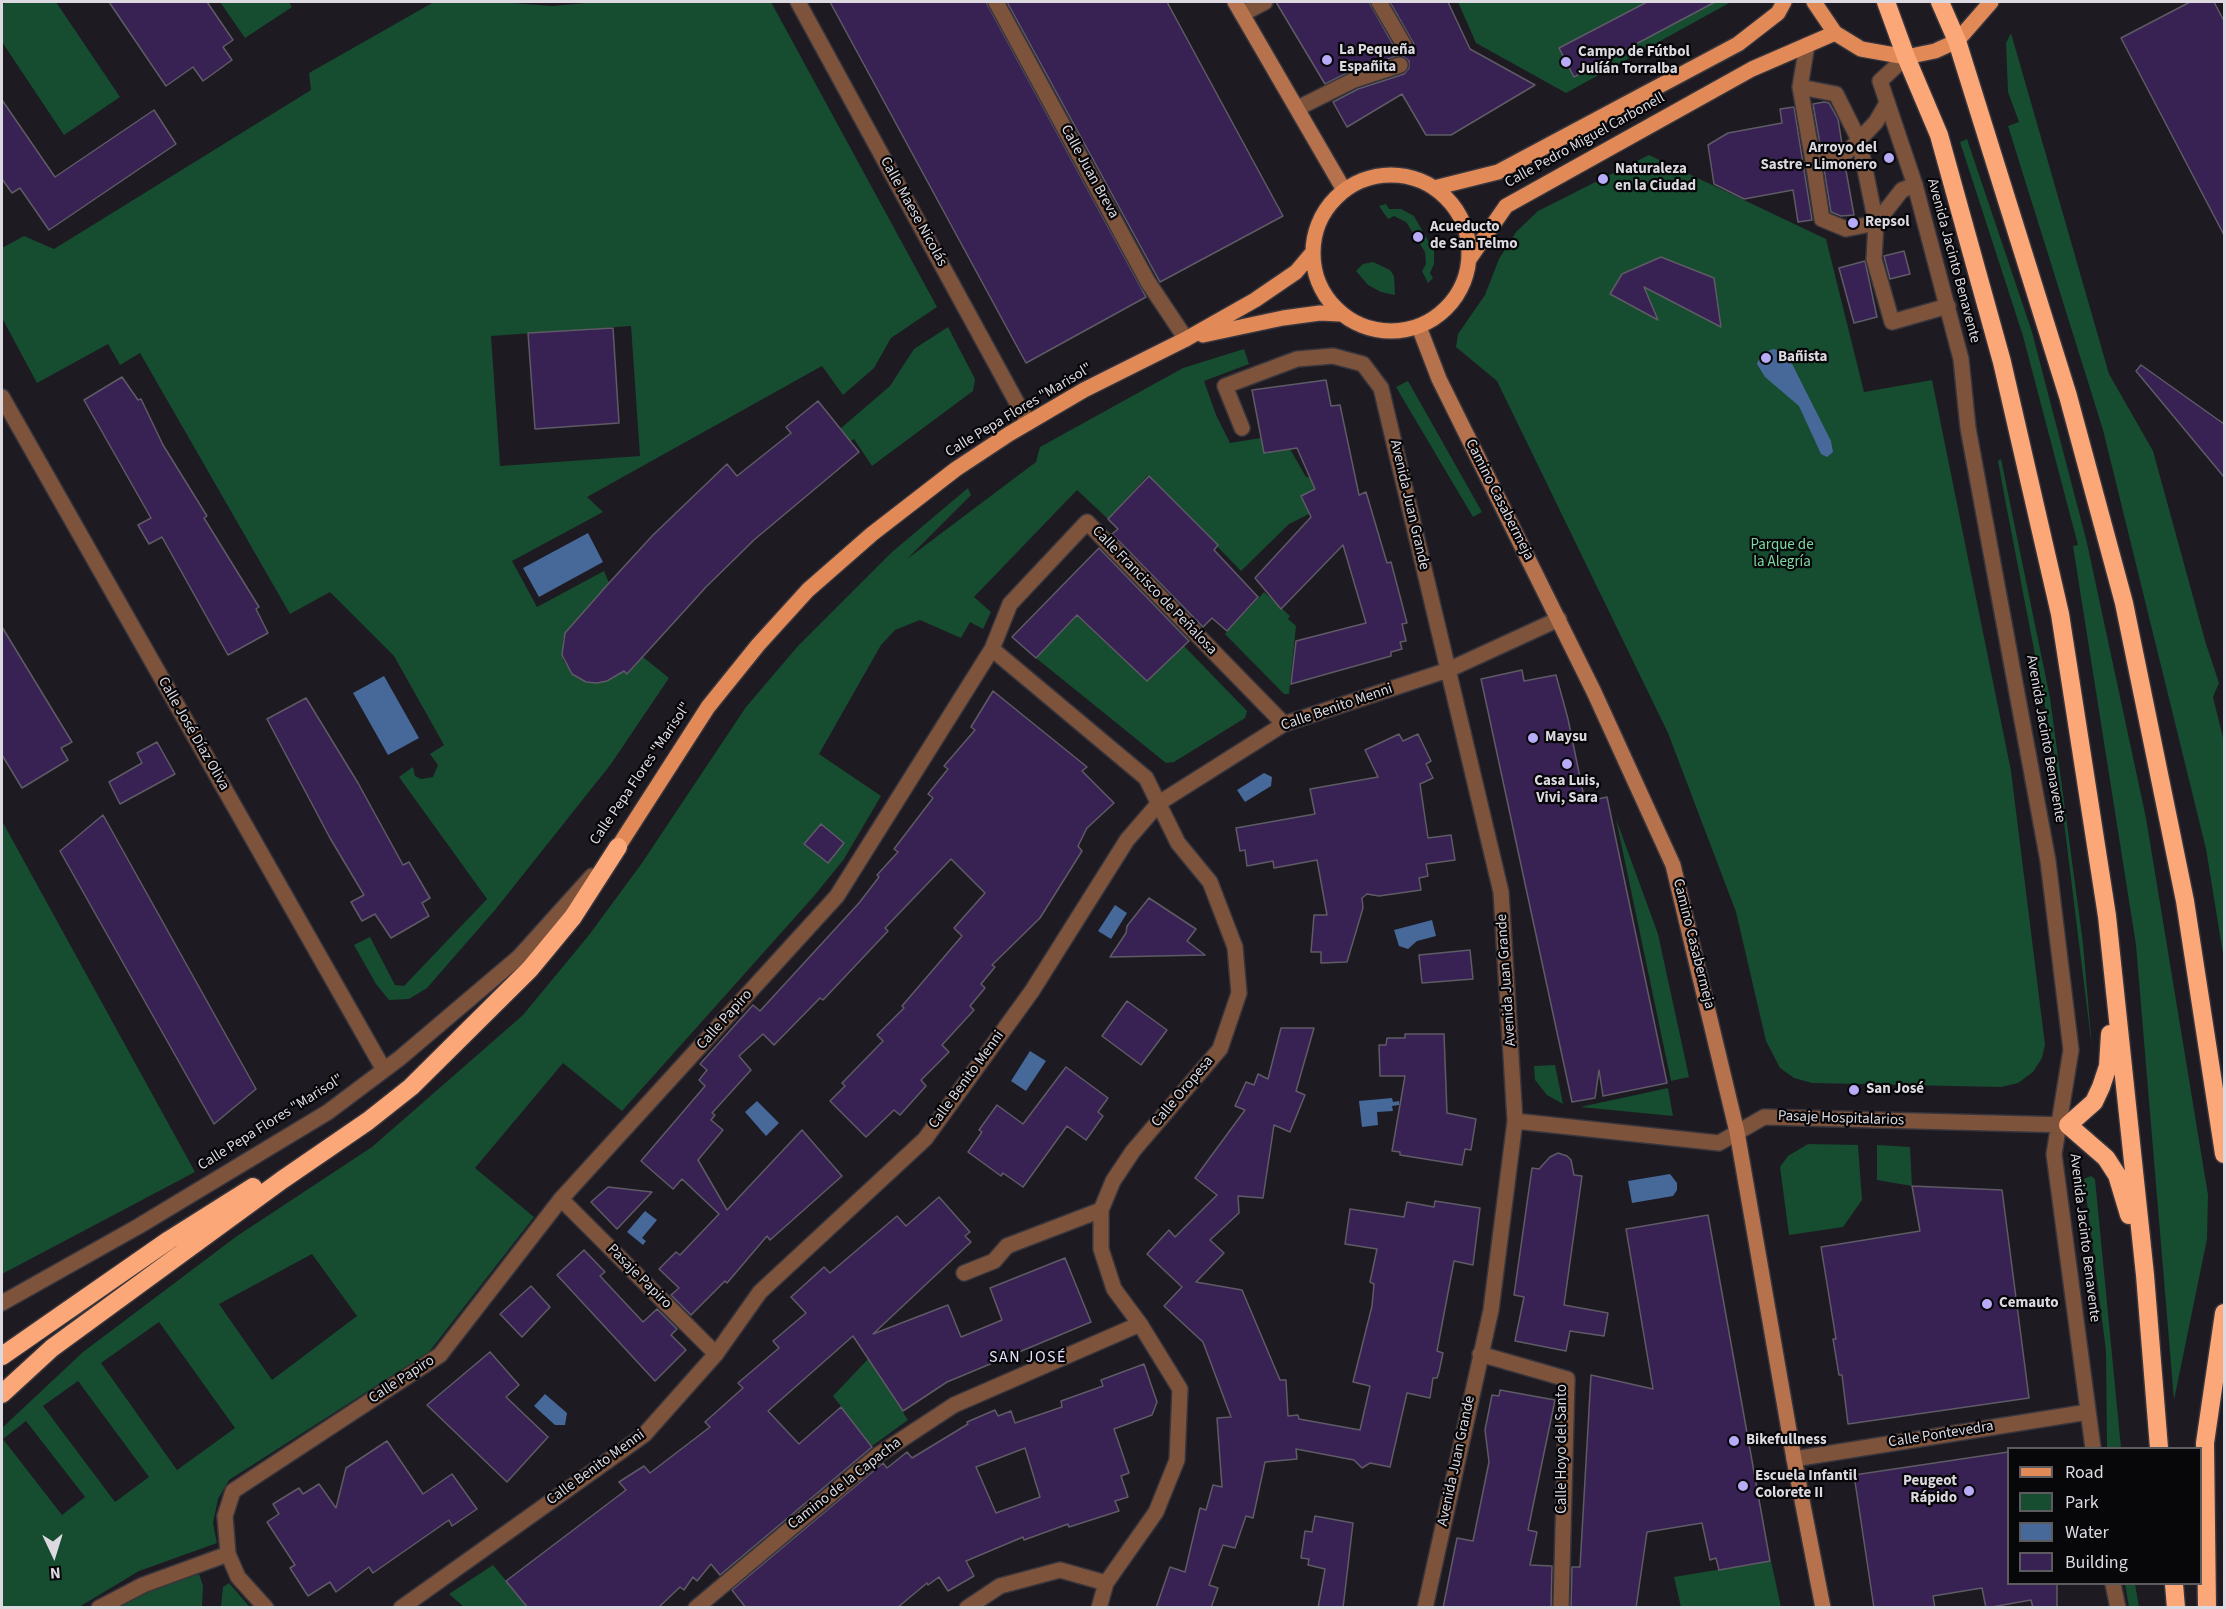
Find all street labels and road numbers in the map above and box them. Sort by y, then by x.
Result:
street label: Calle Pedro Miguel Carbonell [1502,90,1668,192]
street label: Calle Juan Breva [1056,122,1122,222]
street label: Calle Maese Nicolás [875,154,951,270]
street label: Avenida Jacinto Benavente [1922,177,1984,345]
street label: Calle Pepa Flores "Marisol" [942,360,1096,462]
street label: Camino Casabermeja [1461,436,1537,564]
street label: Avenida Juan Grande [1385,438,1433,572]
street label: Calle Francisco de Peñalosa [1088,523,1220,659]
street label: Avenida Jacinto Benavente [2021,654,2069,824]
street label: Calle José Díaz Oliva [153,674,233,794]
street label: Calle Benito Menni [1279,680,1395,736]
street label: Calle Pepa Flores "Marisol" [587,699,695,849]
street label: Camino Casabermeja [1668,877,1718,1011]
street label: Avenida Juan Grande [1493,913,1521,1047]
street label: Calle Papiro [693,986,757,1054]
street label: Calle Benito Menni [925,1027,1009,1133]
street label: Calle Oropesa [1148,1053,1218,1131]
street label: Calle Pepa Flores "Marisol" [195,1071,347,1175]
street label: Pasaje Hospitalarios [1777,1108,1905,1130]
street label: Avenida Jacinto Benavente [2065,1153,2103,1323]
street label: Pasaje Papiro [603,1241,675,1313]
street label: Calle Papiro [366,1352,438,1408]
street label: Calle Hoyo del Santo [1554,1384,1572,1514]
street label: Avenida Juan Grande [1434,1394,1480,1528]
street label: Calle Pontevedra [1887,1418,1995,1452]
street label: Calle Benito Menni [543,1426,649,1510]
street label: Camino de la Capacha [785,1434,905,1534]

